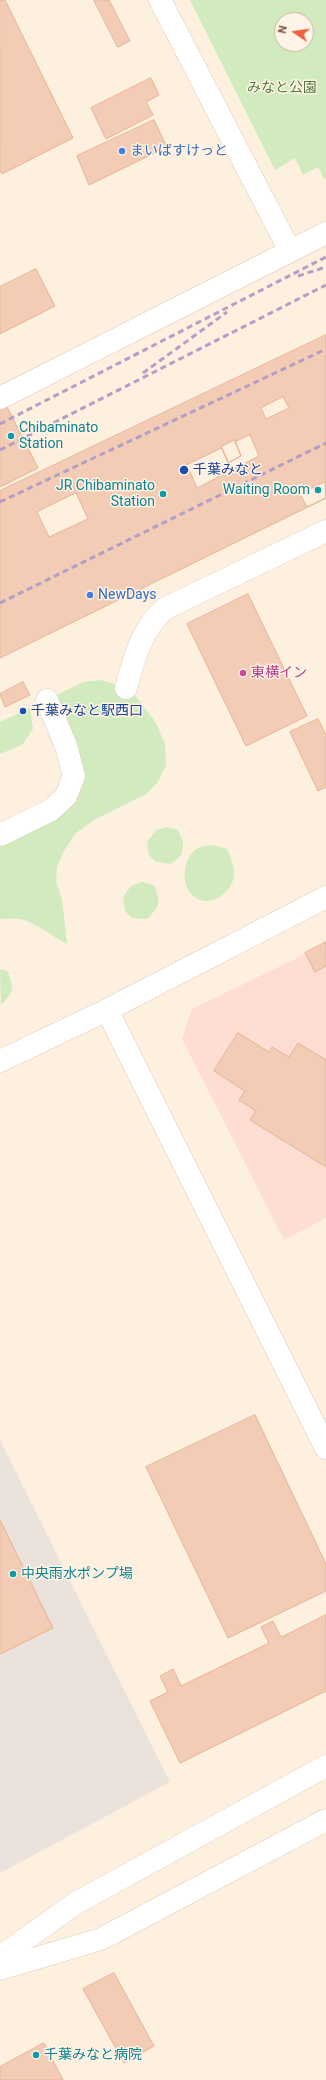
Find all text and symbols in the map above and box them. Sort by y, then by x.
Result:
north arrow [274,12,314,52]
text: N [276,24,290,35]
park label: みなと公園 [247,80,317,96]
place label: まいばすけっと [130,143,228,159]
marker: まいばすけっと [117,146,127,156]
place label: Chibaminato Station [19,420,98,452]
marker: Chibaminato Station [6,431,16,441]
place label: 千葉みなと [193,462,263,478]
marker: 千葉みなと [178,464,190,476]
place label: JR Chibaminato Station [56,478,155,510]
place label: Waiting Room [223,482,310,498]
marker: Waiting Room [313,485,323,495]
marker: JR Chibaminato Station [158,489,168,499]
place label: NewDays [98,587,156,603]
marker: NewDays [85,590,95,600]
place label: 東横イン [251,665,307,681]
marker: 東横イン [238,668,248,678]
place label: 千葉みなと駅西口 [31,703,143,719]
marker: 千葉みなと駅西口 [18,706,28,716]
place label: 中央雨水ポンプ場 [21,1566,133,1582]
marker: 中央雨水ポンプ場 [8,1569,18,1579]
place label: 千葉みなと病院 [44,2047,142,2063]
marker: 千葉みなと病院 [31,2050,41,2060]

